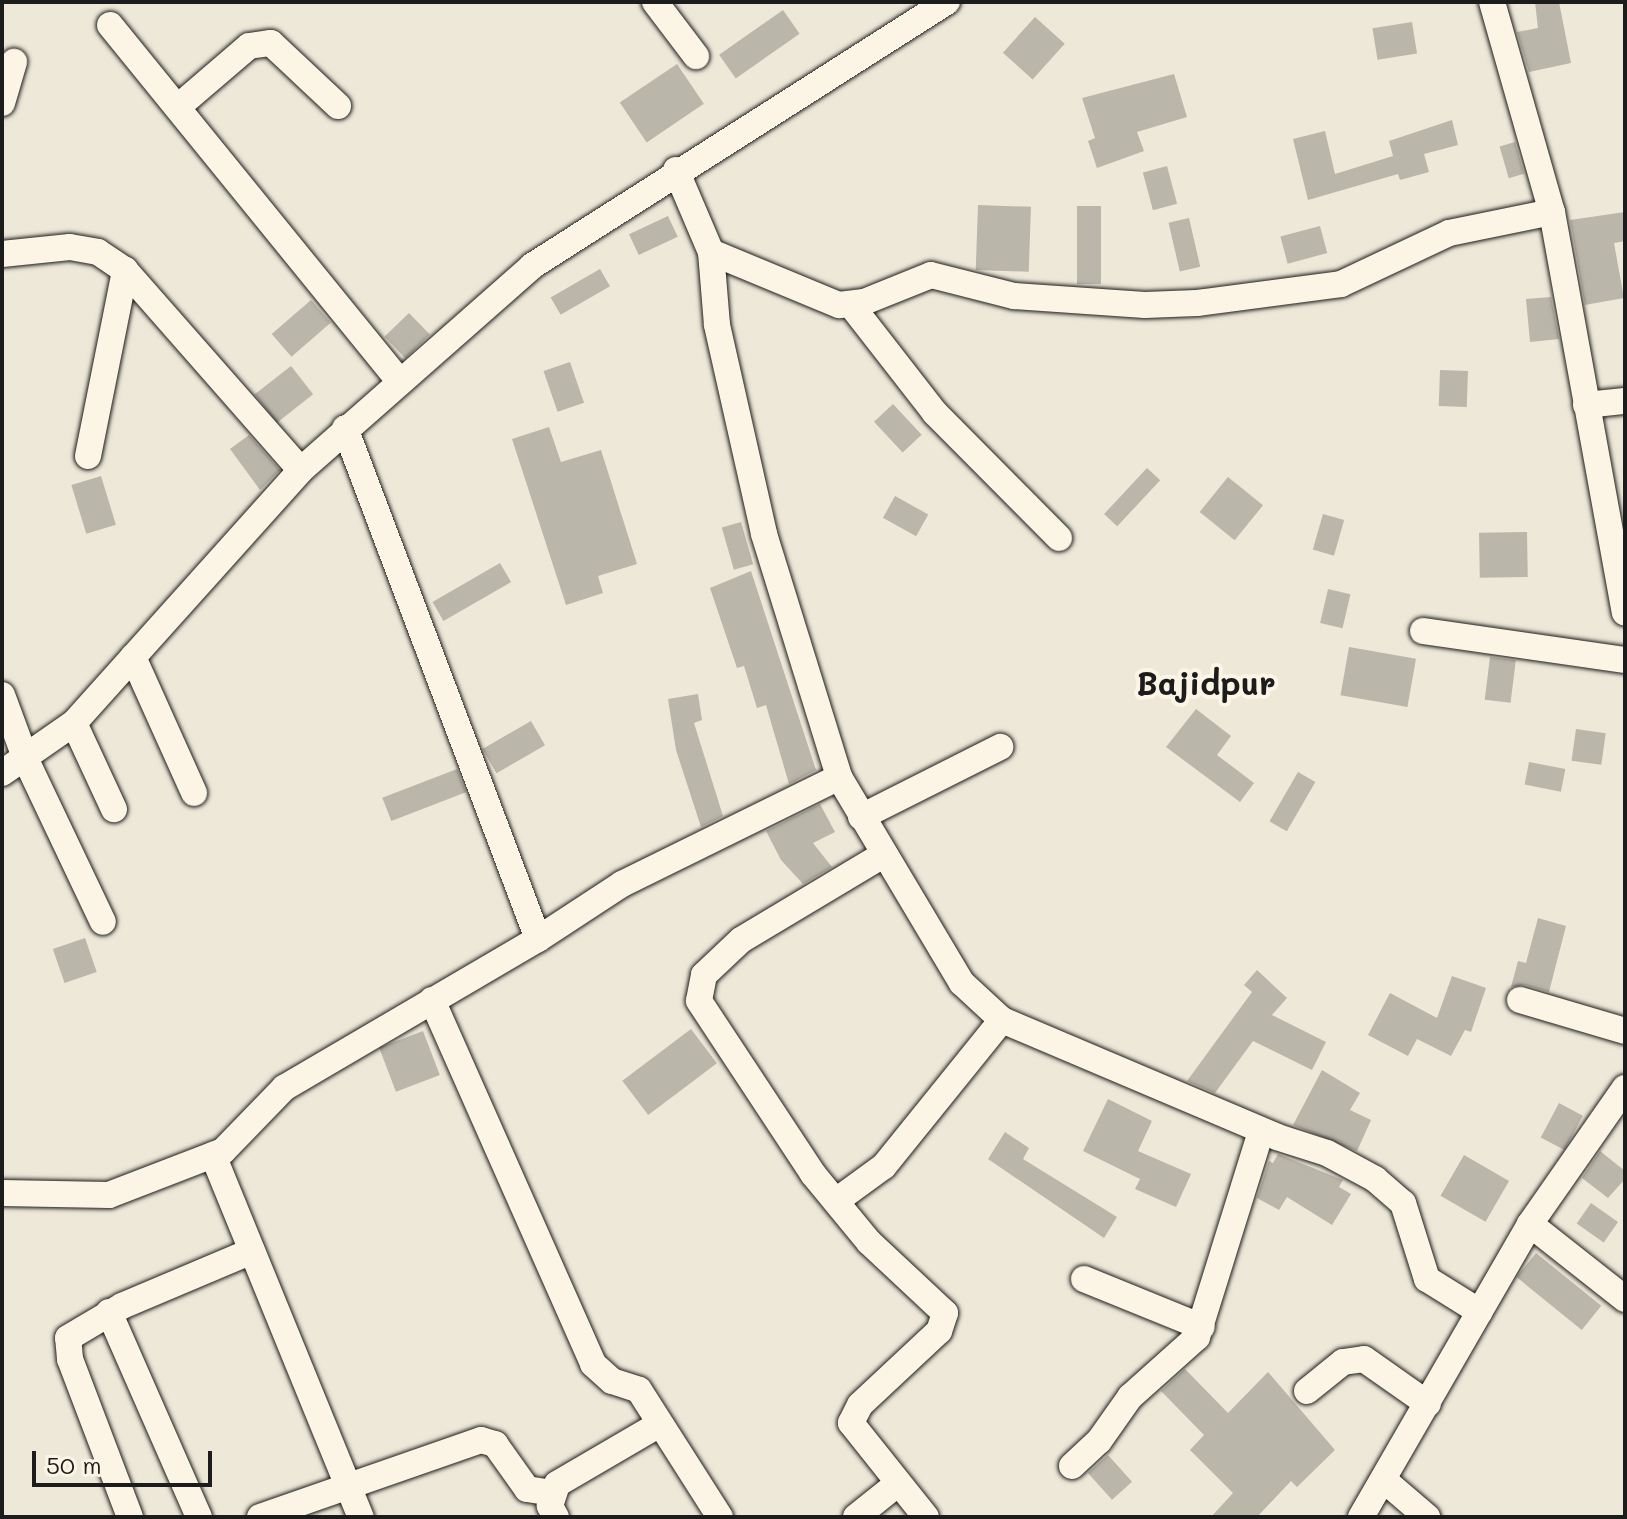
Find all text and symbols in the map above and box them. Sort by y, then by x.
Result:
district label: Bajidpur [1136,663,1276,701]
scale bar [36,1435,216,1485]
text: 50 m [46,1449,102,1480]

